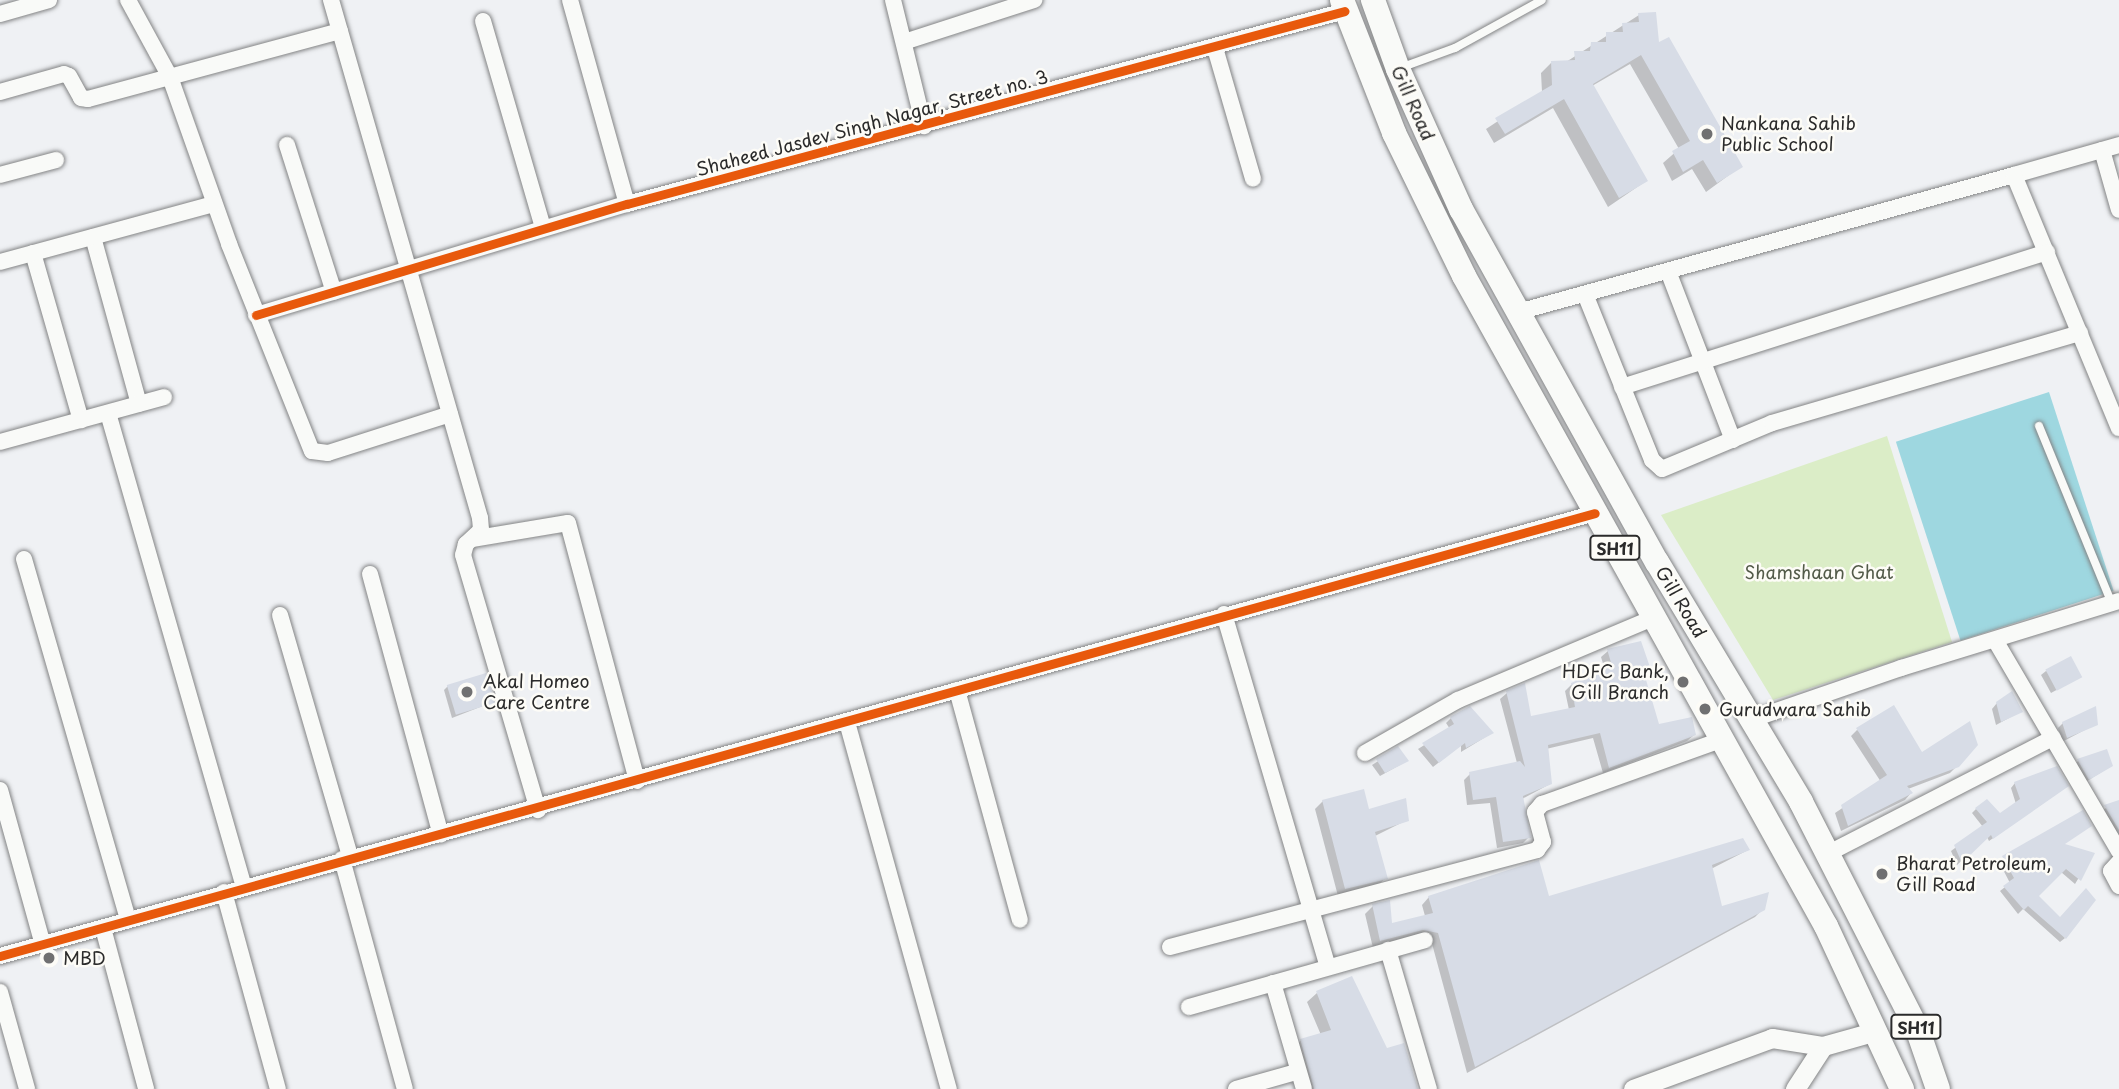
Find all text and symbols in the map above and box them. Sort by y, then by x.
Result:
street label: Gill Road [1387,62,1439,144]
street label: Shaheed Jasdev Singh Nagar, Street no. 3 [692,65,1052,181]
place label: Nankana Sahib Public School [1721,113,1856,156]
marker: Nankana Sahib Public School [1699,126,1715,142]
road number: SH11 [1589,536,1641,561]
park label: Shamshaan Ghat [1745,561,1893,583]
street label: Gill Road [1651,562,1711,642]
place label: HDFC Bank, Gill Branch [1561,661,1669,704]
place label: Akal Homeo Care Centre [483,671,590,714]
marker: HDFC Bank, Gill Branch [1675,674,1691,690]
marker: Akal Homeo Care Centre [457,682,477,702]
place label: Gurudwara Sahib [1719,698,1871,720]
marker: Gurudwara Sahib [1697,701,1713,717]
place label: Bharat Petroleum, Gill Road [1896,853,2052,896]
marker: Bharat Petroleum, Gill Road [1874,866,1890,882]
place label: MBD [63,947,106,969]
marker: MBD [41,950,57,966]
road number: SH11 [1890,1015,1942,1040]

